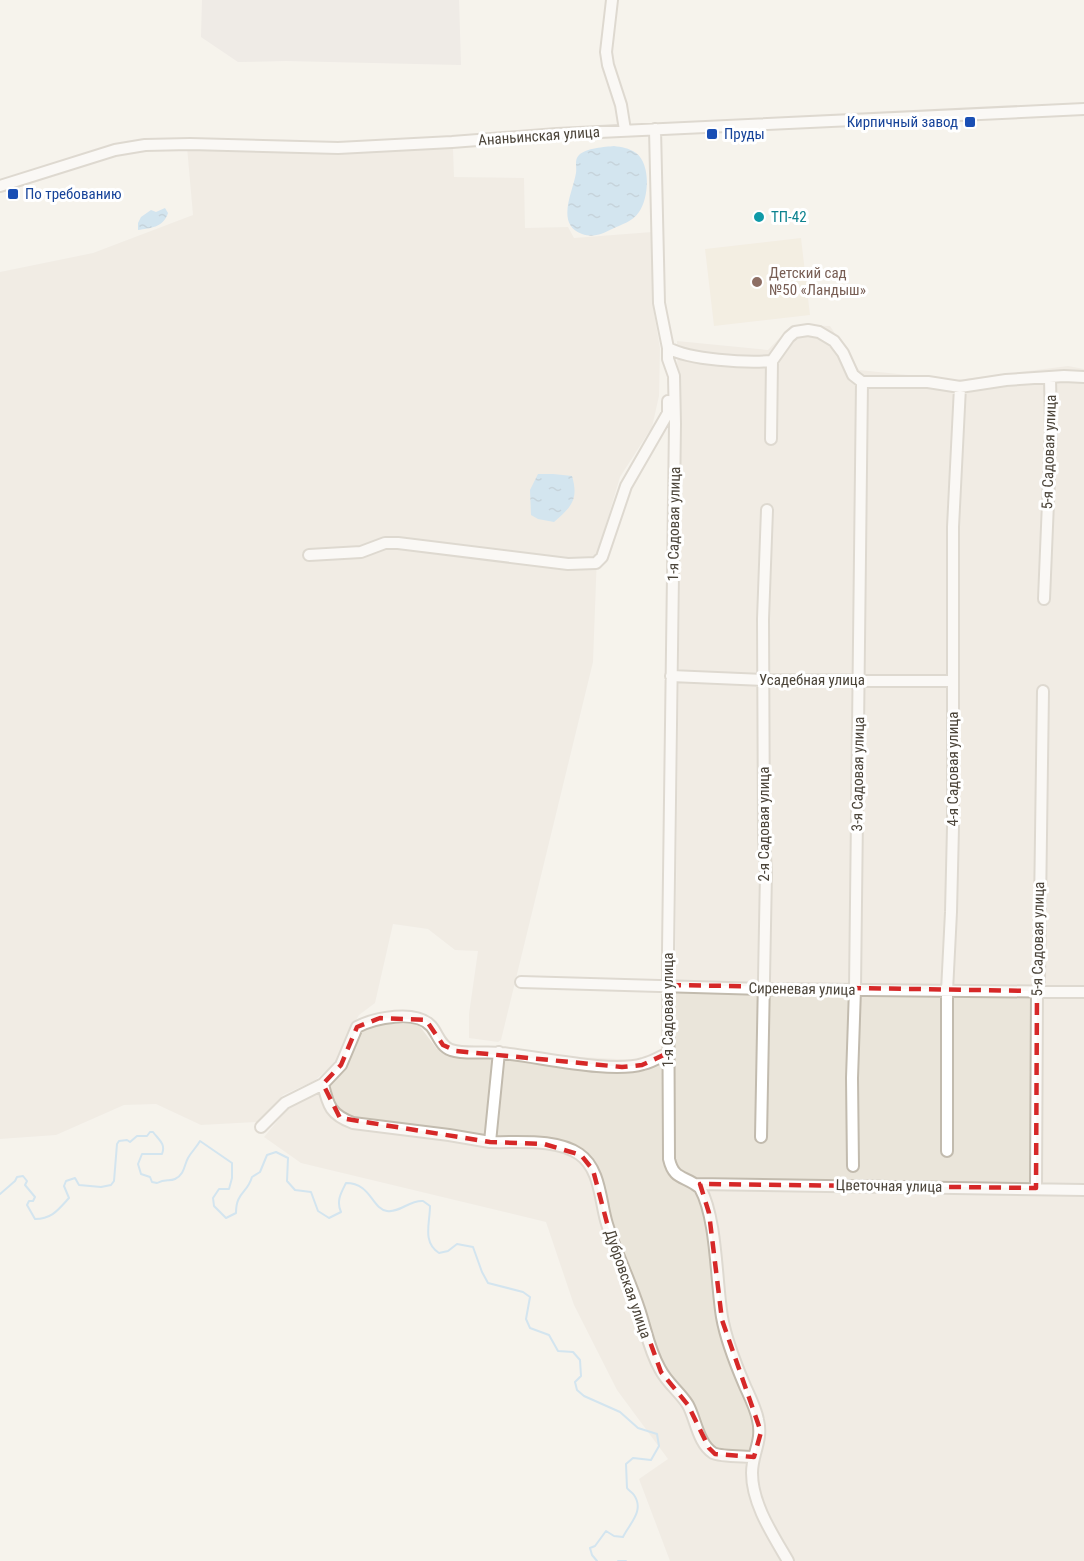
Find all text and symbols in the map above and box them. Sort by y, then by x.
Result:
place label: Кирпичный завод [847,113,958,131]
marker: Кирпичный завод [963,115,977,129]
street label: Ананьинская улица [478,123,600,149]
place label: Пруды [724,125,765,143]
marker: Пруды [705,127,719,141]
place label: По требованию [25,185,122,203]
marker: По требованию [6,187,20,201]
place label: ТП-42 [771,208,807,226]
marker: ТП-42 [752,210,766,224]
place label: Детский сад №50 «Ландыш» [769,264,866,299]
marker: Детский сад №50 «Ландыш» [750,275,764,289]
street label: 5-я Садовая улица [1038,394,1060,510]
street label: 1-я Садовая улица [664,466,684,582]
street label: Усадебная улица [759,671,865,689]
street label: 4-я Садовая улица [944,712,962,826]
street label: 3-я Садовая улица [848,716,868,832]
street label: 2-я Садовая улица [755,767,773,881]
street label: 5-я Садовая улица [1028,881,1048,997]
street label: 1-я Садовая улица [659,953,677,1067]
street label: Сиреневая улица [748,979,856,999]
street label: Цветочная улица [836,1176,942,1196]
street label: Дубровская улица [601,1227,655,1341]

